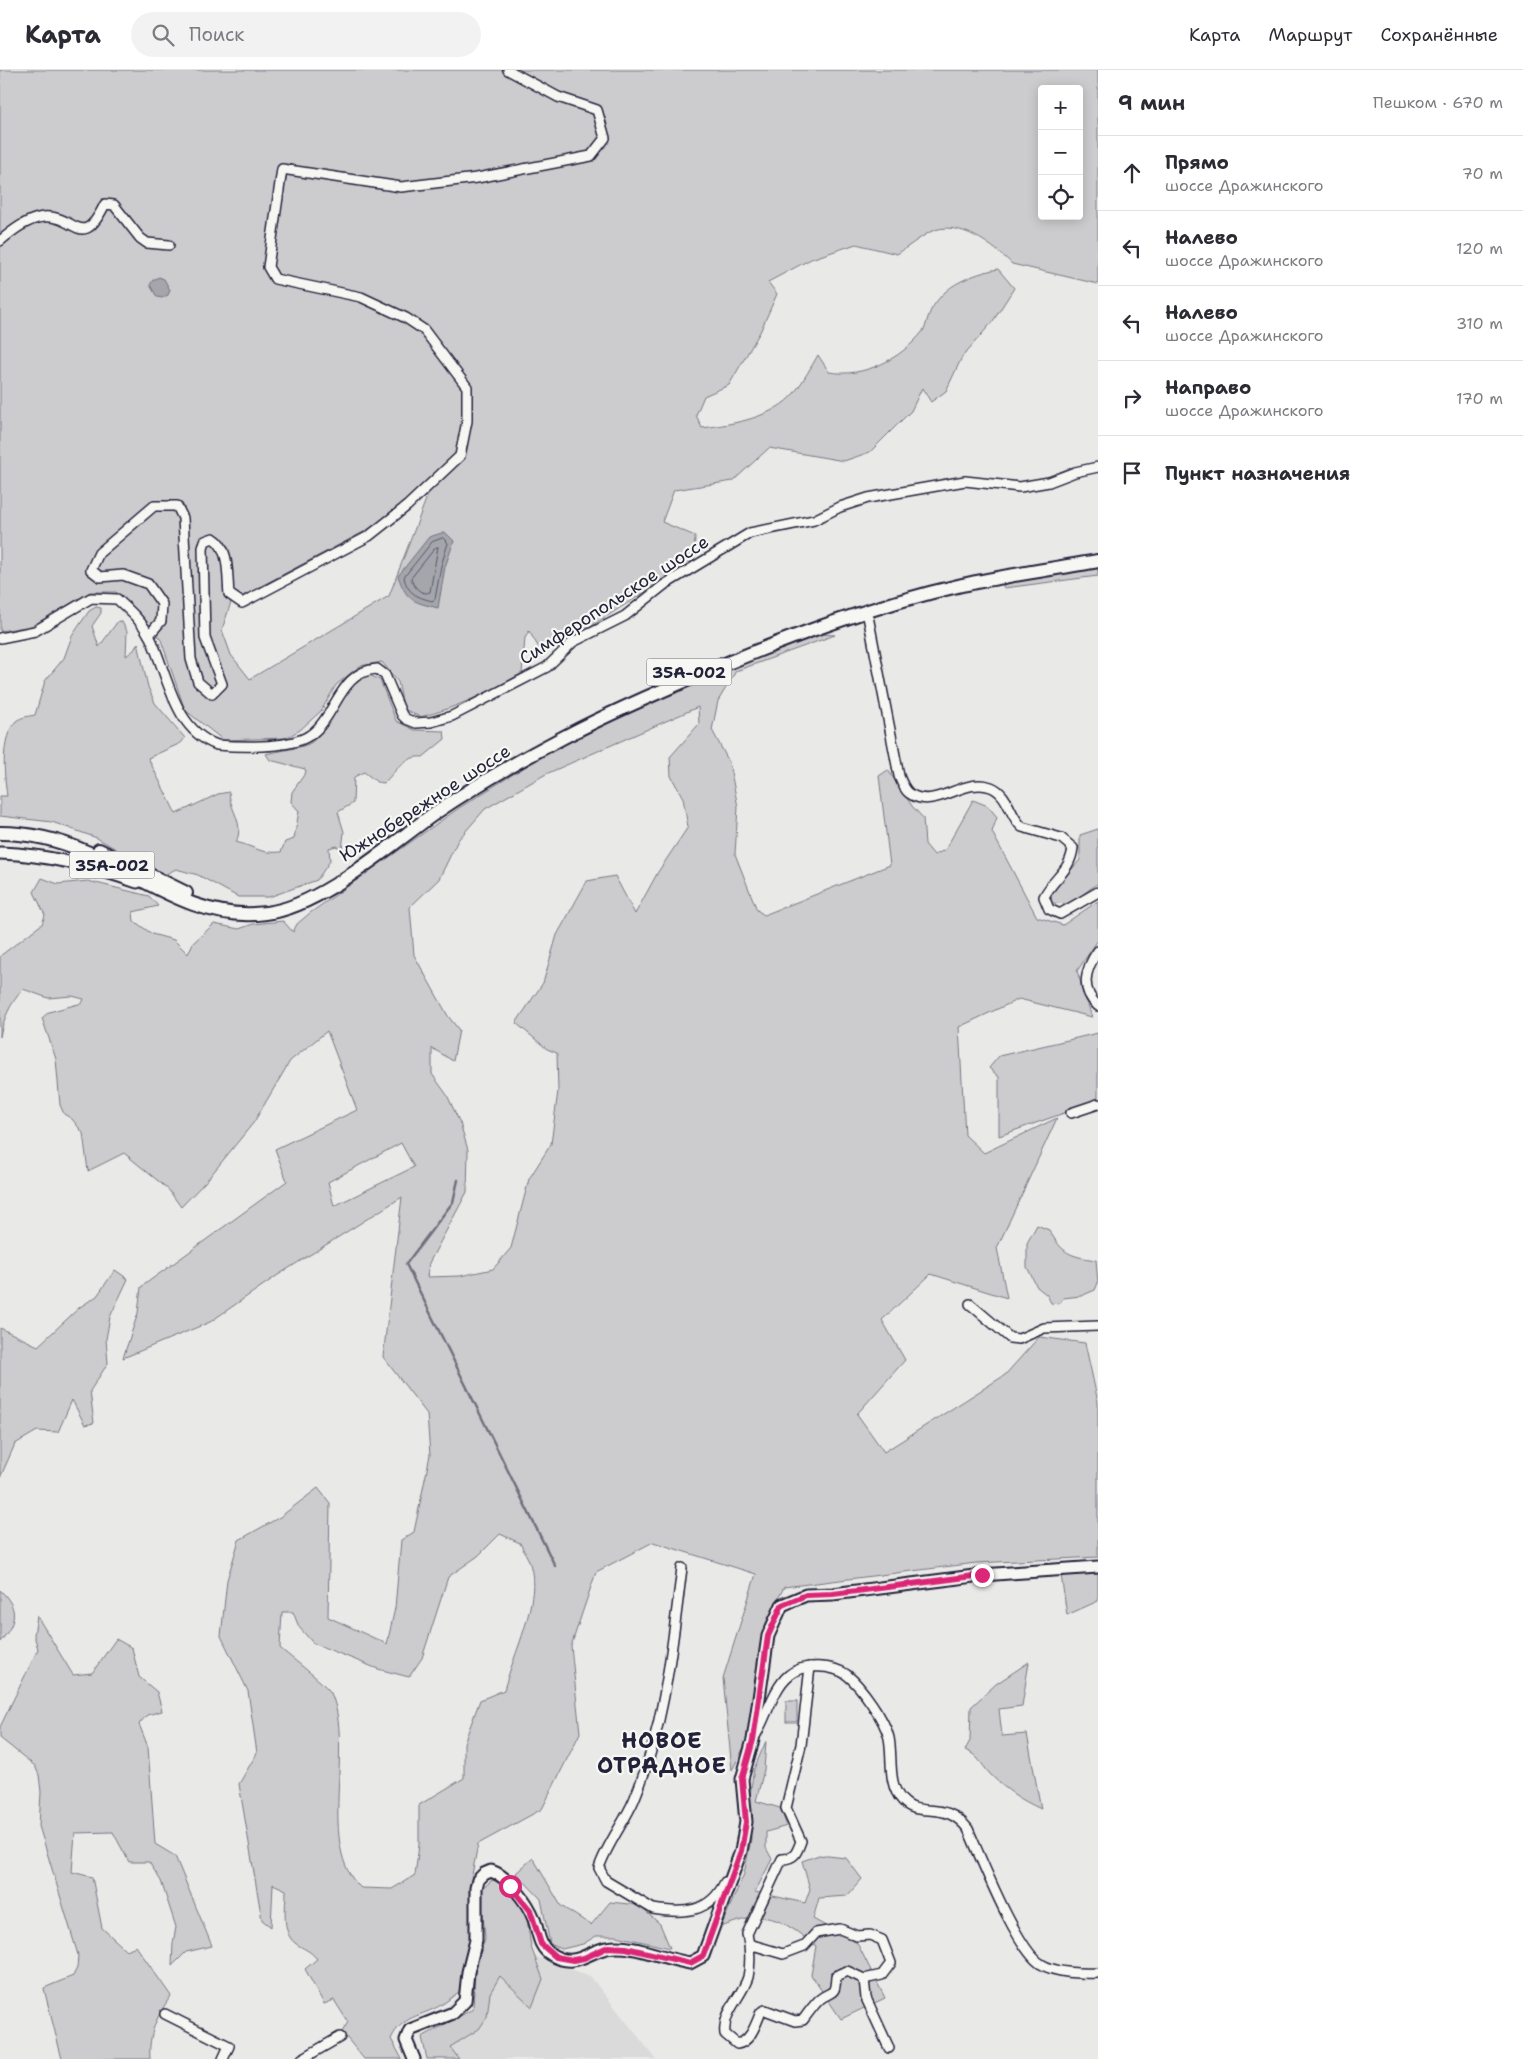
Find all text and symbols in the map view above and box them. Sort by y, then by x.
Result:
search box [131,12,481,57]
text: Карта [25,19,101,51]
icon: search [149,21,177,49]
text: Поиск [189,22,244,47]
text: Карта [1189,23,1240,47]
text: Маршрут [1268,23,1352,47]
text: Сохранённые [1380,23,1498,47]
map controls [1038,85,1083,220]
button: + [1038,85,1083,130]
text: 9 мин [1118,89,1185,117]
text: Пешком · 670 m [1373,92,1503,113]
button: − [1038,130,1083,175]
text: Прямо [1165,150,1229,175]
icon: ahead [1118,159,1146,187]
text: 70 m [1462,163,1503,184]
button: locate [1038,175,1083,220]
text: шоссе Дражинского [1165,175,1323,196]
text: Налево [1165,225,1238,250]
icon: left [1118,234,1146,262]
text: 120 m [1456,238,1503,259]
text: шоссе Дражинского [1165,250,1323,271]
text: Налево [1165,300,1238,325]
icon: left [1118,309,1146,337]
text: 310 m [1456,313,1503,334]
text: шоссе Дражинского [1165,325,1323,346]
text: Направо [1165,375,1251,400]
icon: right [1118,384,1146,412]
text: 170 m [1456,388,1503,409]
text: шоссе Дражинского [1165,400,1323,421]
icon: arrive [1118,459,1146,487]
text: Пункт назначения [1165,461,1350,486]
street label: Симферопольское шоссе [515,530,713,670]
road number: 35А-002 [646,658,732,686]
street label: Южнобережное шоссе [335,739,515,867]
road number: 35А-002 [70,852,154,878]
route end [971,1564,994,1587]
district label: НОВОЕ ОТРАДНОЕ [597,1726,727,1780]
route start [499,1875,522,1898]

